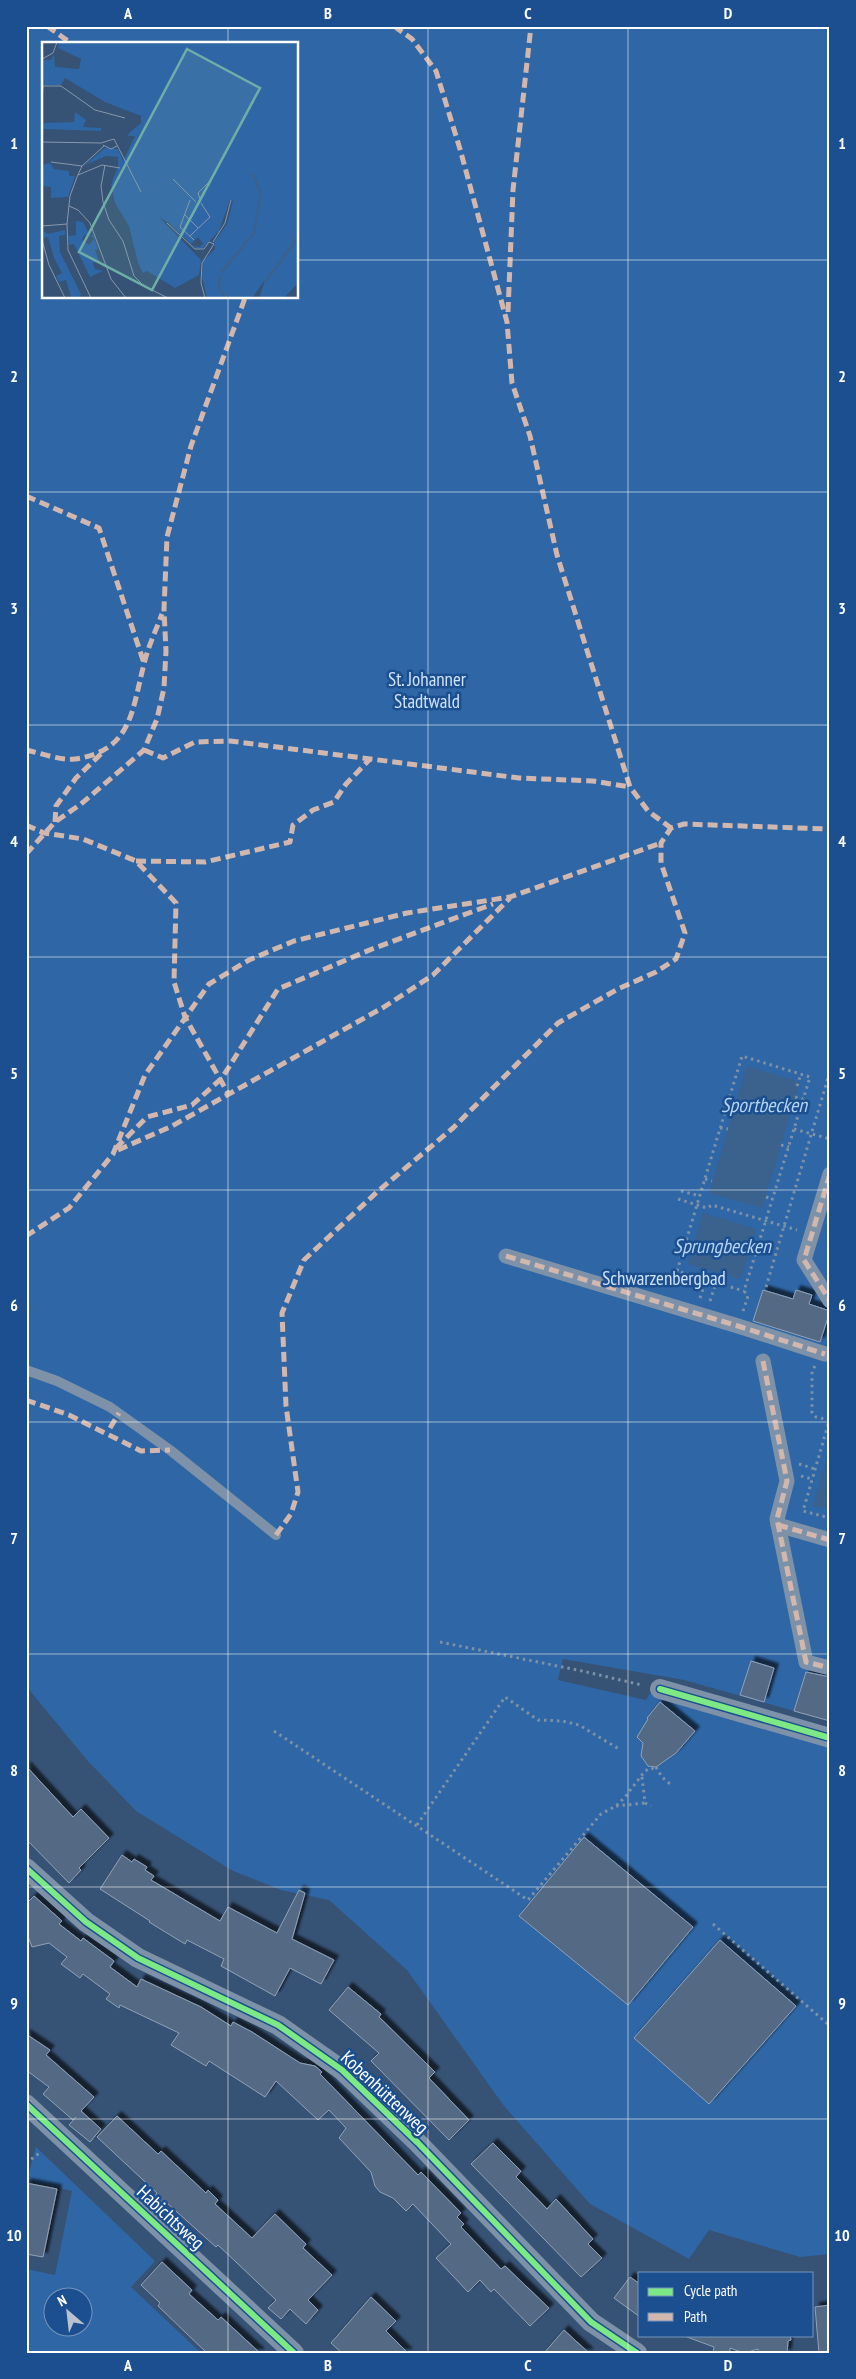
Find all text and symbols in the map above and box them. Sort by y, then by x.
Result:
text: A [123,3,133,23]
text: B [324,3,332,23]
text: C [524,3,532,23]
text: D [724,3,733,23]
inset map [42,42,299,299]
text: 1 [10,133,18,153]
text: 1 [838,133,846,153]
text: 2 [10,366,18,386]
text: 2 [838,366,846,386]
text: 3 [10,598,18,618]
text: 3 [838,598,846,618]
park label: St. Johanner Stadtwald [388,667,467,713]
text: 4 [10,831,18,851]
text: 4 [838,831,846,851]
text: 5 [10,1063,18,1083]
text: 5 [838,1063,846,1083]
water label: Sportbecken [721,1092,808,1118]
water label: Sprungbecken [673,1233,772,1259]
park label: Schwarzenbergbad [602,1266,726,1290]
text: 6 [10,1295,18,1315]
text: 6 [838,1295,846,1315]
text: 7 [10,1528,18,1548]
text: 7 [838,1528,846,1548]
text: 8 [10,1760,18,1780]
text: 8 [838,1760,846,1780]
text: 9 [10,1993,18,2013]
text: 9 [838,1993,846,2013]
street label: Kobenhüttenweg [336,2045,434,2139]
street label: Habichtsweg [132,2180,210,2254]
text: 10 [6,2225,22,2245]
text: 10 [834,2225,850,2245]
legend [638,2272,814,2336]
text: Cycle path [684,2281,737,2300]
north arrow [42,2286,92,2336]
text: N [54,2291,69,2310]
text: Path [684,2307,707,2326]
text: A [123,2355,133,2375]
text: B [324,2355,332,2375]
text: C [524,2355,532,2375]
text: D [724,2355,733,2375]

